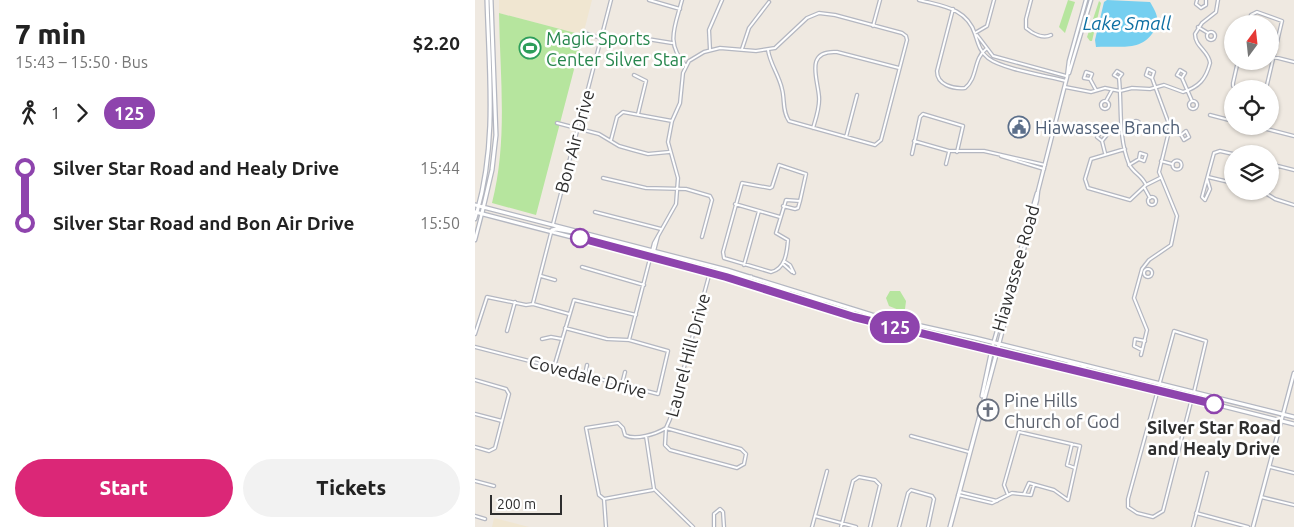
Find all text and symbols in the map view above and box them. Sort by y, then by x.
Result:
water label: Lake Small [1083,12,1172,34]
north arrow [1224,15,1279,70]
map controls [1224,15,1279,200]
text: 7 min [15,18,86,49]
place label: Magic Sports Center Silver Star [546,28,686,69]
text: $2.20 [412,32,460,54]
sports icon: Magic Sports Center Silver Star [518,36,542,60]
text: 15:43 – 15:50 · Bus [15,53,148,71]
button: locate [1224,80,1279,135]
street label: Bon Air Drive [551,87,597,195]
icon: walk [15,99,43,127]
icon: forward [68,99,96,127]
text: 125 [114,103,145,123]
text: 1 [51,104,60,122]
public building icon: Hiawassee Branch [1007,115,1031,139]
place label: Hiawassee Branch [1035,117,1180,137]
button: layers [1224,145,1279,200]
text: Silver Star Road and Healy Drive [53,157,339,179]
text: 15:44 [420,159,460,177]
street label: Hiawassee Road [987,203,1043,333]
text: Silver Star Road and Bon Air Drive [53,212,354,234]
text: 15:50 [420,214,460,232]
unlabelled marker [570,228,590,248]
street label: Laurel Hill Drive [661,291,713,419]
line badge: 125 [866,311,924,343]
text: 125 [880,317,910,337]
street label: Covedale Drive [527,351,649,401]
place label: Pine Hills Church of God [1004,390,1120,431]
marker: Silver Star Road and Healy Drive [1204,394,1224,414]
church icon: Pine Hills Church of God [976,398,1000,422]
place label: Silver Star Road and Healy Drive [1147,417,1281,458]
button: Start [15,459,233,517]
button: Tickets [243,459,460,517]
scale bar [490,492,563,515]
text: 200 m [497,496,536,512]

